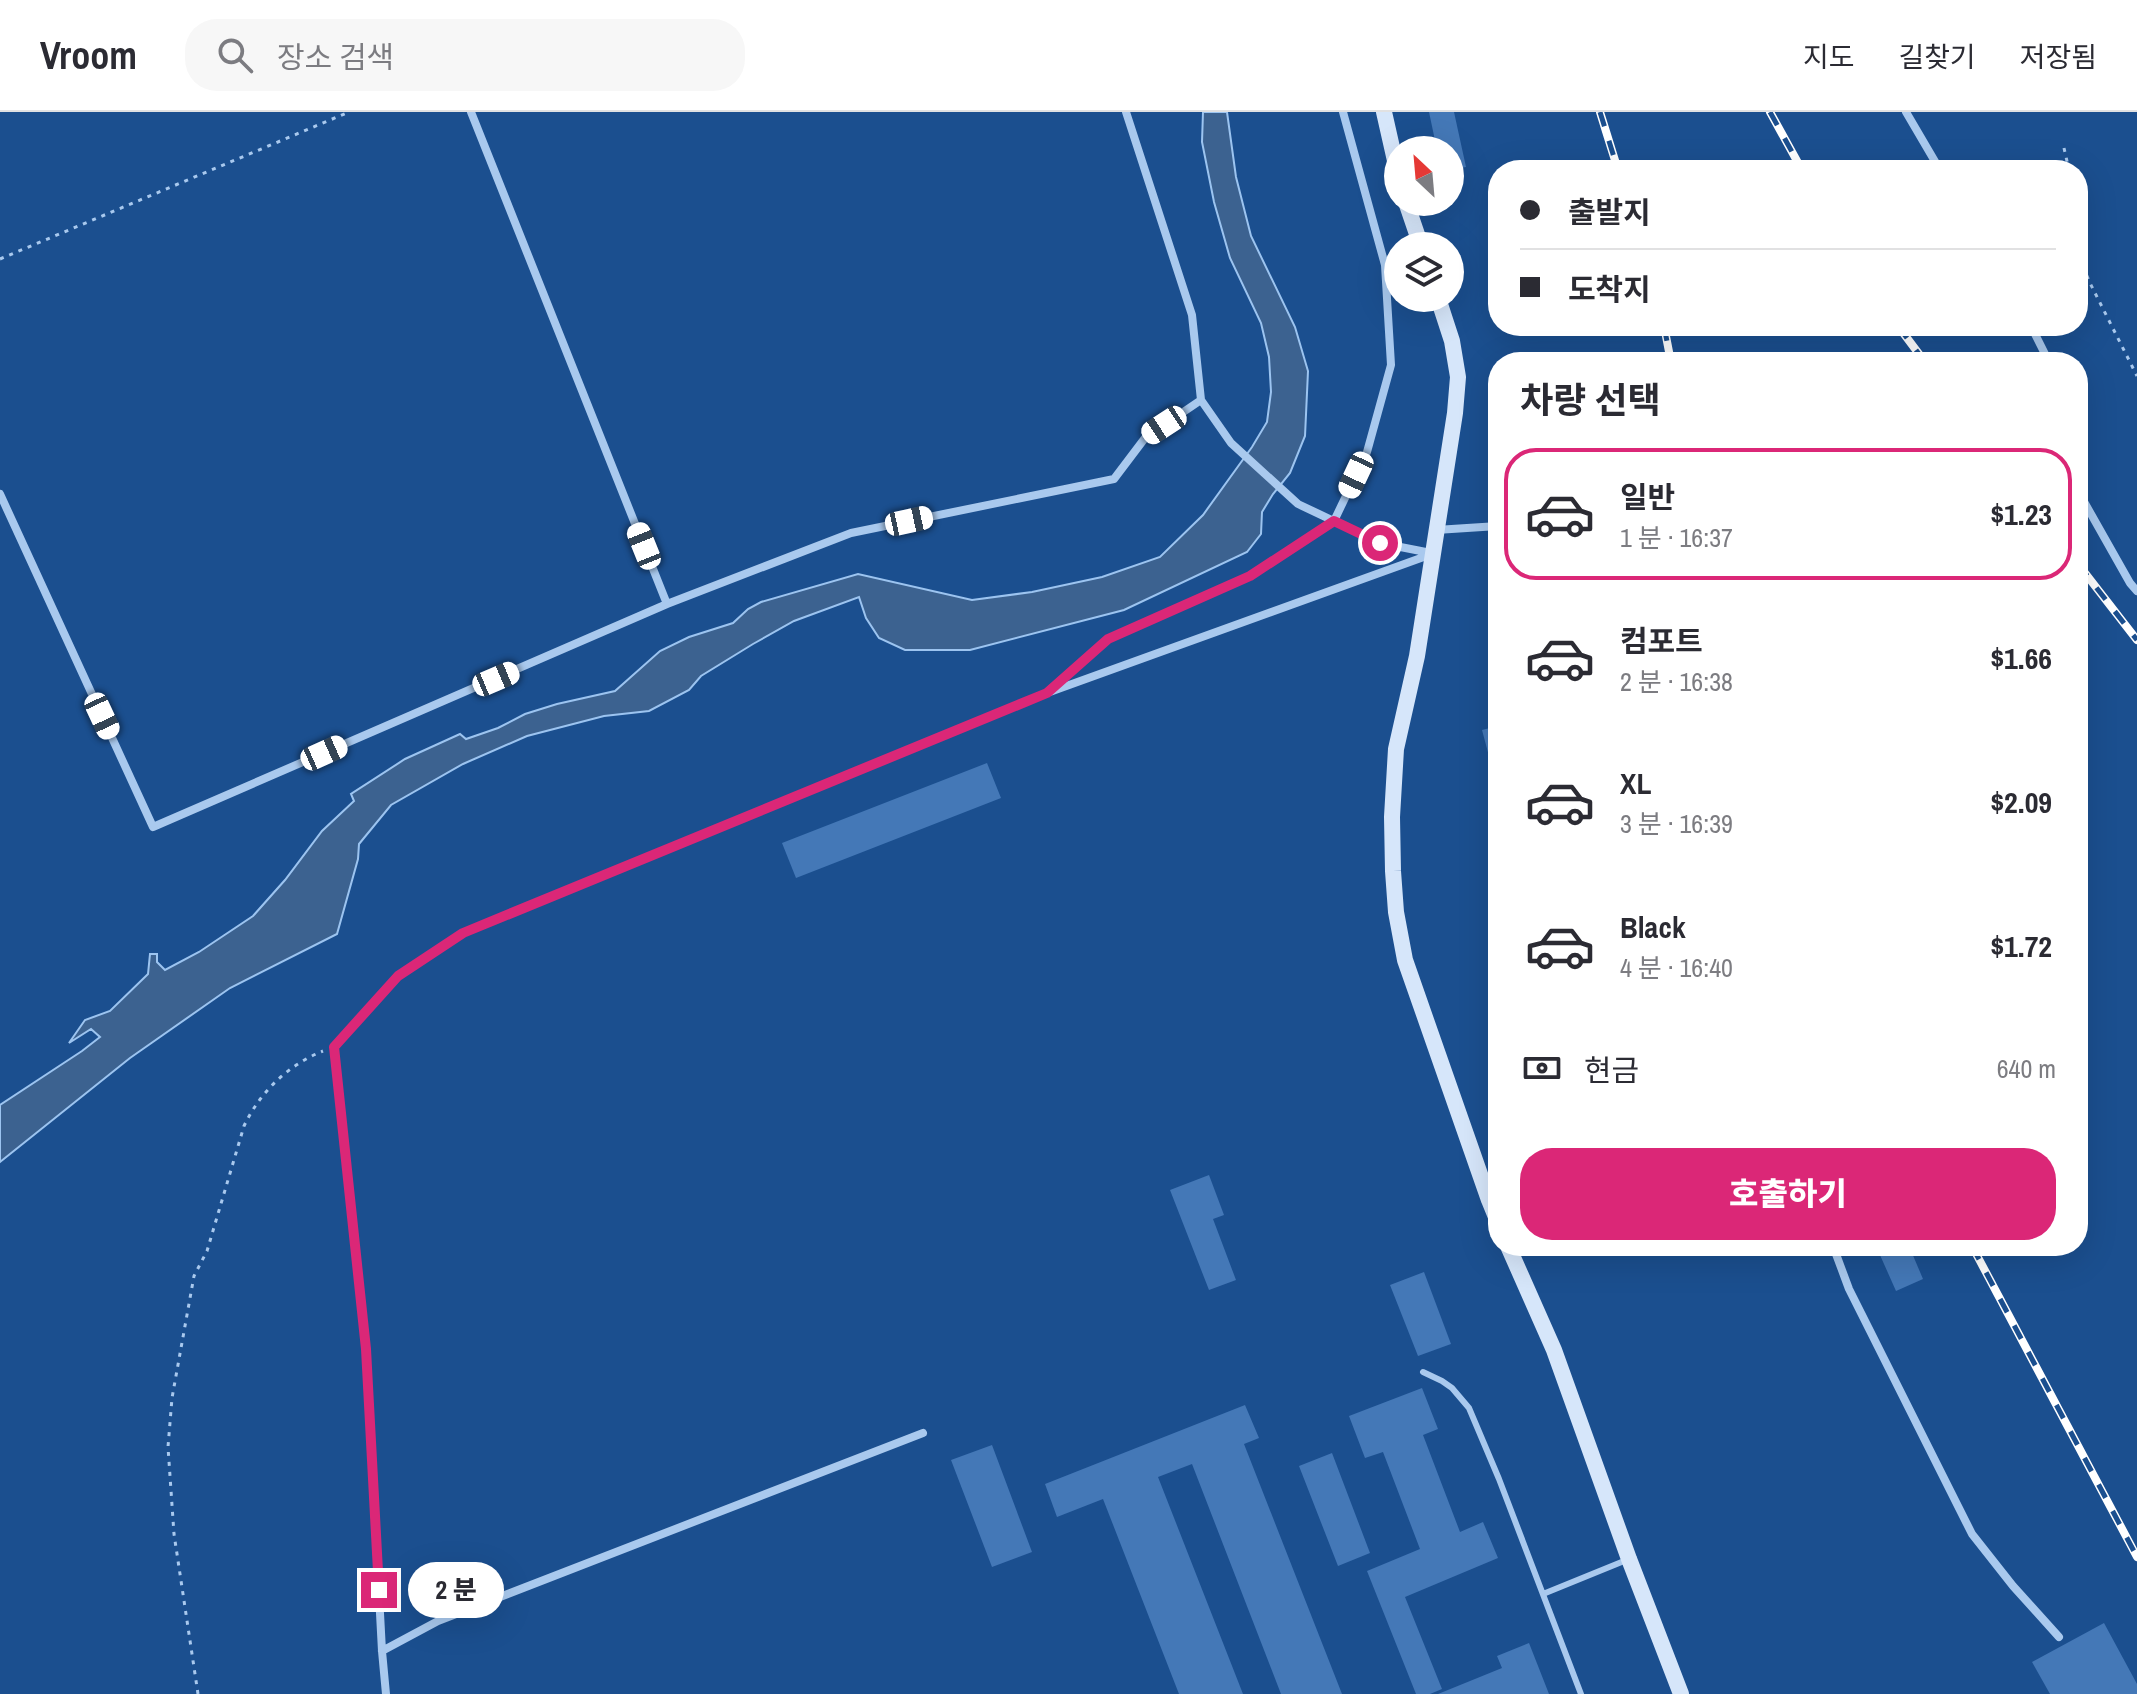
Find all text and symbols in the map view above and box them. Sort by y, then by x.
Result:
search box [185,19,745,91]
text: Vroom [40,30,137,81]
icon: search [213,33,257,77]
text: 장소 검색 [277,37,394,77]
text: 지도 [1803,38,1854,76]
text: 길찾기 [1898,38,1976,76]
text: 저장됨 [2020,38,2097,76]
north arrow [1384,136,1464,216]
map controls [1384,136,1464,312]
text: 출발지 [1568,192,1651,232]
button: layers [1384,232,1464,312]
text: 도착지 [1568,269,1651,309]
text: 차량 선택 [1520,376,1661,424]
car [1137,402,1191,448]
car [1335,448,1377,502]
text: 일반 [1620,477,1675,517]
icon: car [1524,478,1596,550]
text: $1.23 [1990,494,2052,534]
car [883,504,935,538]
car [624,519,664,573]
text: 1 분 · 16:37 [1620,520,1733,555]
route start [1362,525,1398,561]
text: 컴포트 [1620,621,1703,661]
icon: car [1524,622,1596,694]
text: $1.66 [1990,638,2052,678]
car [469,659,523,699]
text: 2 분 · 16:38 [1620,664,1733,699]
car [81,689,123,743]
car [297,732,351,774]
text: XL [1620,763,1651,803]
icon: car [1524,766,1596,838]
text: $2.09 [1990,782,2052,822]
text: 3 분 · 16:39 [1620,806,1733,841]
text: Black [1620,907,1686,947]
icon: car [1524,910,1596,982]
text: $1.72 [1990,926,2052,966]
text: 4 분 · 16:40 [1620,950,1733,985]
icon: cash [1520,1046,1564,1090]
text: 현금 [1584,1050,1639,1090]
text: 640 m [1997,1051,2056,1086]
button: 호출하기 [1520,1148,2056,1240]
callout: 2 분 [407,1562,503,1618]
route end [361,1572,397,1608]
text: 2 분 [435,1572,477,1607]

